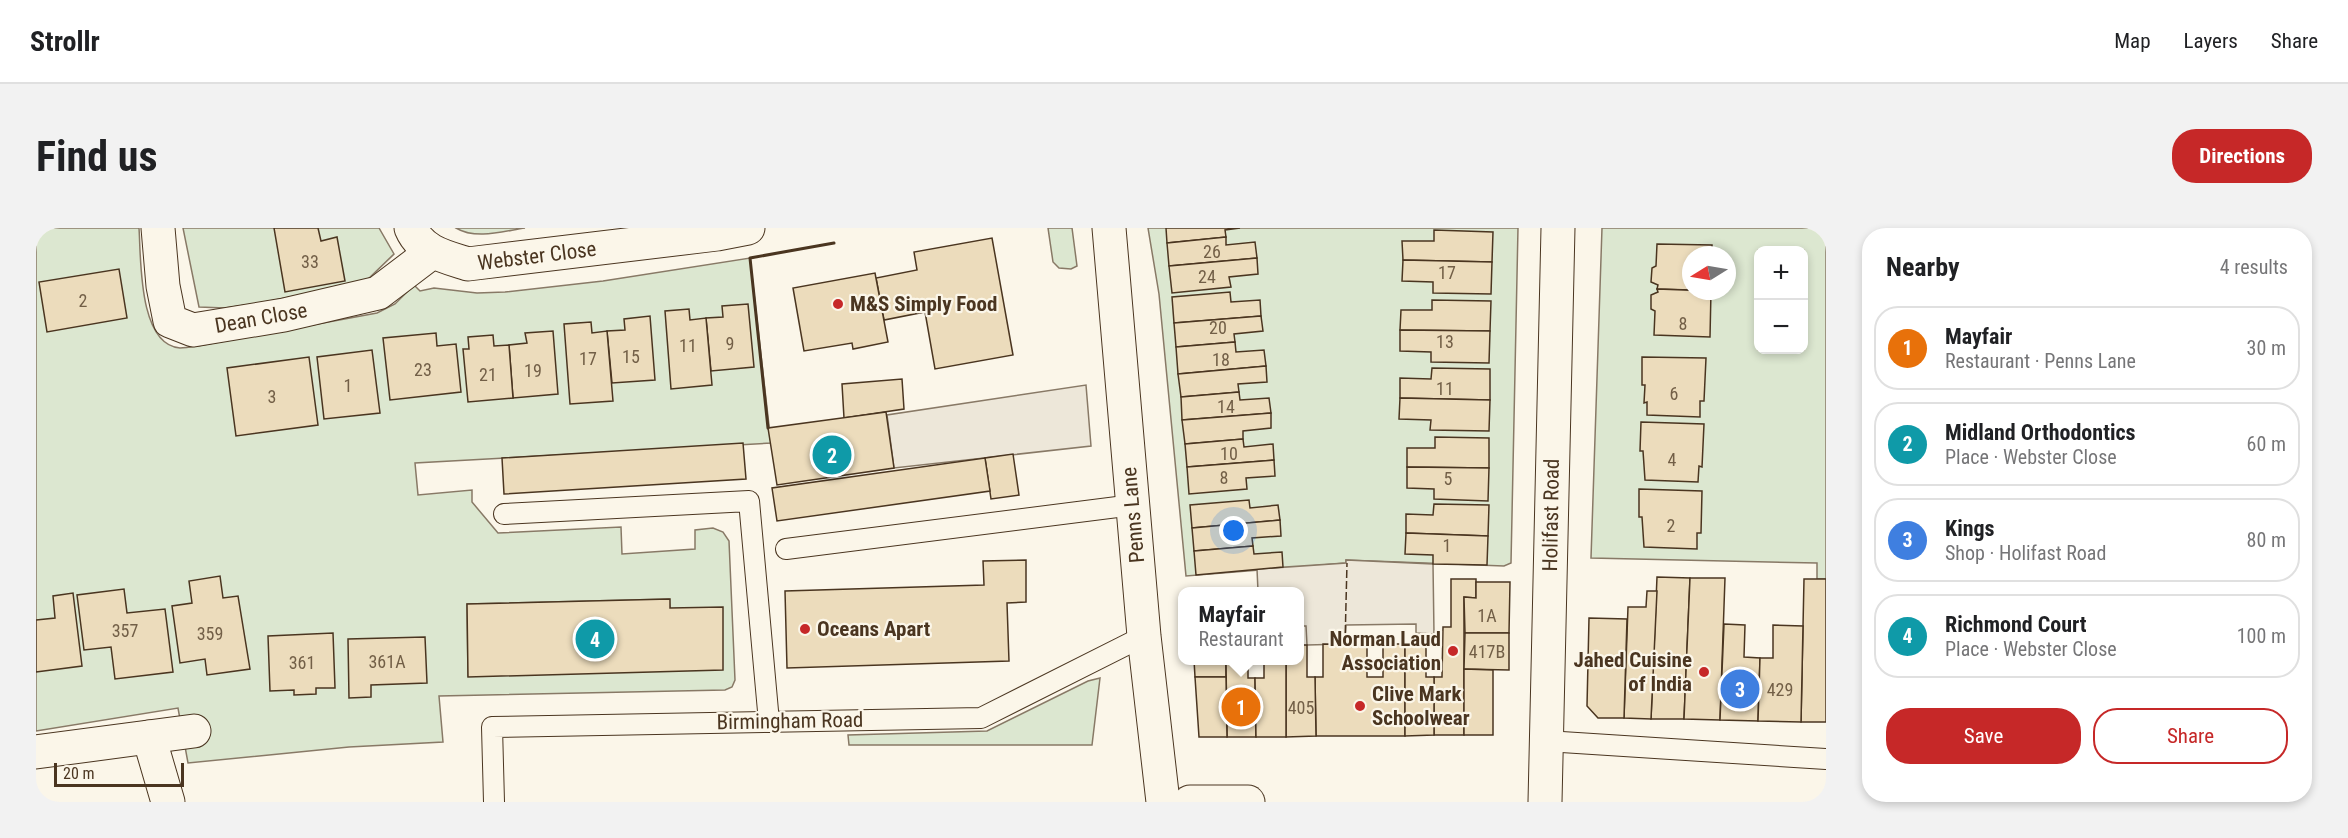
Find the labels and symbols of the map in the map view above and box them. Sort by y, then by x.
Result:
street label: Webster Close [476,237,598,275]
house number: 26 [1203,241,1221,262]
north arrow [1682,246,1736,300]
house number: 33 [301,251,319,272]
house number: 17 [1438,262,1456,283]
house number: 24 [1198,266,1216,287]
house number: 2 [79,290,88,311]
place label: M&S Simply Food [850,292,997,316]
marker: M&S Simply Food [831,297,845,311]
street label: Dean Close [213,298,309,338]
house number: 8 [1679,313,1687,334]
house number: 20 [1209,317,1227,338]
house number: 13 [1436,331,1454,352]
house number: 9 [726,333,734,354]
house number: 11 [679,335,697,356]
house number: 15 [622,346,640,367]
house number: 17 [579,348,597,369]
house number: 18 [1212,349,1230,370]
house number: 23 [414,359,432,380]
house number: 19 [524,360,542,381]
house number: 21 [479,364,497,385]
house number: 1 [344,375,352,396]
house number: 11 [1436,378,1454,399]
house number: 6 [1670,383,1678,404]
house number: 3 [268,386,276,407]
house number: 14 [1217,396,1235,417]
pin: 2 [812,432,852,478]
house number: 10 [1220,443,1238,464]
house number: 4 [1668,449,1677,470]
street label: Holifast Road [1538,458,1564,572]
street label: Penns Lane [1117,466,1149,564]
house number: 8 [1220,467,1228,488]
house number: 5 [1444,468,1453,489]
house number: 2 [1667,515,1676,536]
your location [1219,516,1248,545]
house number: 1 [1443,535,1451,556]
house number: 1A [1477,605,1497,626]
pin: 4 [576,616,614,662]
place label: Oceans Apart [817,617,930,641]
house number: 357 [112,620,138,641]
marker: Oceans Apart [798,622,812,636]
house number: 359 [197,623,223,644]
place label: Norman Laud Association [1329,627,1441,675]
house number: 417B [1469,641,1505,662]
marker: Norman Laud Association [1446,644,1460,658]
place label: Jahed Cuisine of India [1573,648,1692,696]
house number: 361A [368,651,406,672]
house number: 361 [289,652,315,673]
marker: Jahed Cuisine of India [1697,665,1711,679]
pin: 3 [1720,666,1760,712]
house number: 429 [1767,679,1793,700]
place label: Clive Mark Schoolwear [1372,682,1470,730]
pin: 1 [1222,684,1260,730]
house number: 405 [1288,697,1314,718]
marker: Clive Mark Schoolwear [1353,699,1367,713]
street label: Birmingham Road [716,708,864,734]
scale bar [54,760,184,788]

